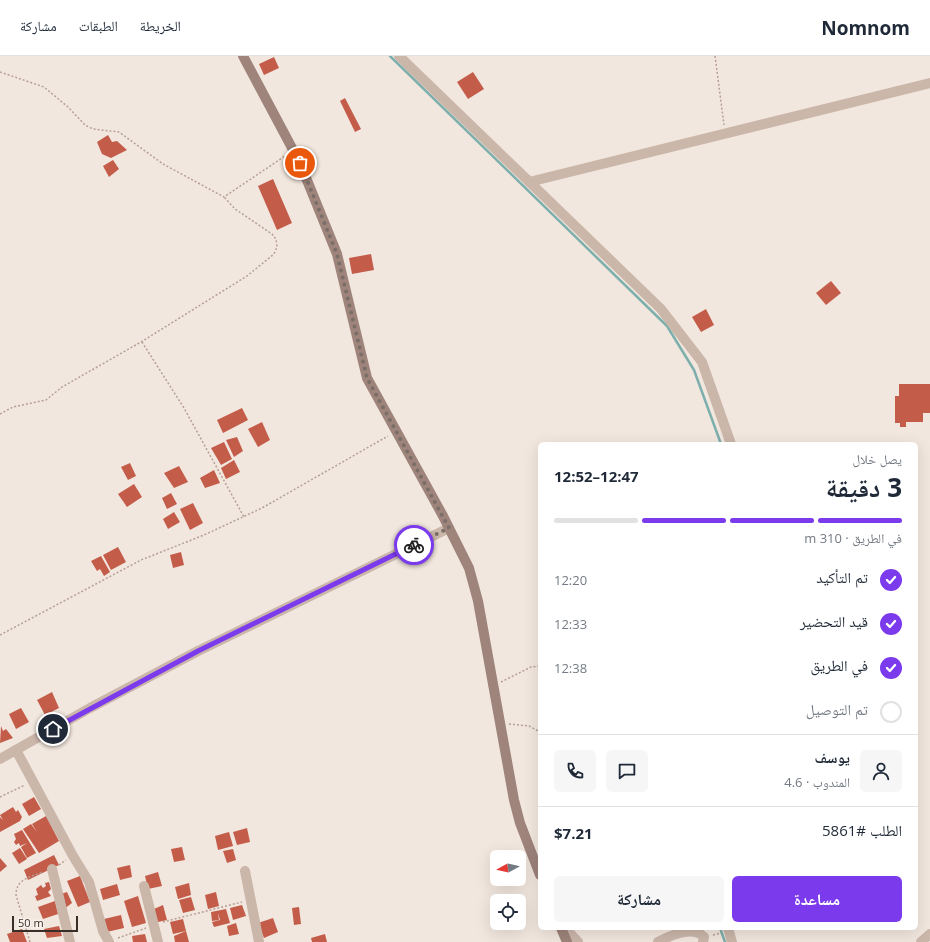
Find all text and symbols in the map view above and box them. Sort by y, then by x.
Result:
text: Nomnom [821,15,910,41]
text: مشاركة [20,16,57,35]
text: الطبقات [79,16,118,35]
text: الخريطة [140,16,181,35]
pin [283,146,317,180]
icon: bag [289,152,311,174]
text: يصل خلال [852,450,902,468]
text: 12:47–12:52 [554,466,639,486]
text: 3 دقيقة [826,469,902,505]
courier [394,525,434,565]
text: في الطريق · 310 m [804,529,902,547]
icon: bike [403,534,425,556]
text: تم التأكيد [816,567,868,587]
icon: check [880,569,902,591]
text: 12:20 [554,571,587,589]
text: قيد التحضير [800,611,868,631]
icon: check [880,613,902,635]
text: 12:33 [554,615,587,633]
text: في الطريق [810,655,868,675]
icon: check [880,657,902,679]
text: 12:38 [554,659,587,677]
text: تم التوصيل [806,699,868,719]
pin [36,712,70,746]
icon: home [42,718,64,740]
text: يوسف [815,747,850,767]
button: phone [554,750,596,792]
button: chat [606,750,648,792]
button: person [860,750,902,792]
text: المندوب · 4.6 [784,773,850,791]
text: الطلب #5861 [822,820,902,840]
text: $7.21 [554,823,593,843]
north arrow [490,850,526,886]
map controls [490,850,526,930]
button: مشاركة [554,876,724,922]
button: مساعدة [732,876,902,922]
button: locate [490,894,526,930]
scale bar [12,914,78,933]
text: 50 m [18,915,44,930]

